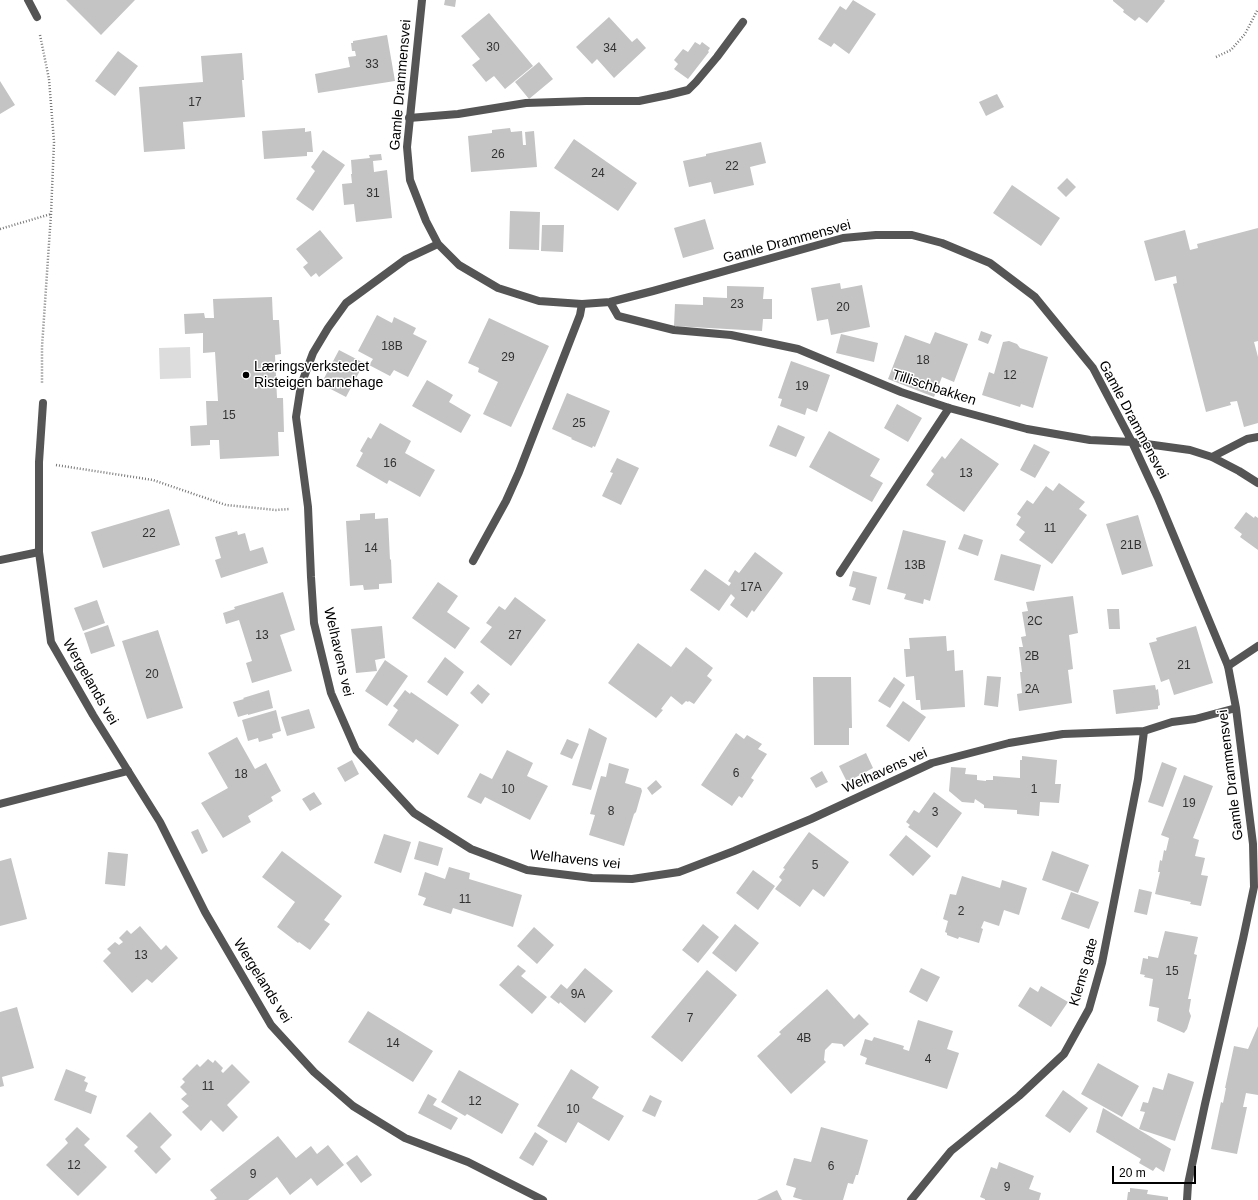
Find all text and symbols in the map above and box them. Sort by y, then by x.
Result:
street label: Gamle Drammensvei [387,19,415,151]
house number: 30 [486,41,500,55]
house number: 34 [603,42,617,56]
house number: 33 [365,58,379,72]
house number: 17 [188,96,202,110]
house number: 26 [491,148,505,162]
house number: 22 [725,160,739,174]
house number: 24 [591,167,605,181]
house number: 31 [366,187,380,201]
street label: Gamle Drammensvei [721,217,853,267]
house number: 23 [730,298,744,312]
house number: 20 [836,301,850,315]
house number: 18B [381,340,403,354]
house number: 29 [501,351,515,365]
house number: 18 [916,354,930,368]
street label: Gamle Drammensvei [1095,358,1171,482]
place label: Læringsverkstedet Risteigen barnehage [254,359,383,392]
street label: Tillischbakken [890,367,978,409]
house number: 12 [1003,369,1017,383]
marker: Læringsverkstedet Risteigen barnehage [241,370,251,380]
house number: 19 [795,380,809,394]
house number: 15 [222,409,236,423]
house number: 25 [572,417,586,431]
house number: 16 [383,457,397,471]
house number: 13 [959,467,973,481]
house number: 11 [1044,522,1056,536]
house number: 22 [142,527,156,541]
house number: 21B [1120,539,1142,553]
house number: 14 [364,542,378,556]
house number: 13B [904,559,926,573]
house number: 17A [740,581,762,595]
street label: Welhavens vei [320,606,356,698]
house number: 2C [1027,615,1043,629]
house number: 13 [255,629,269,643]
house number: 27 [508,629,522,643]
street label: Wergelands vei [59,636,121,728]
house number: 2B [1025,650,1039,664]
house number: 21 [1177,659,1191,673]
house number: 20 [145,668,159,682]
house number: 2A [1025,683,1039,697]
street label: Gamle Drammensvei [1215,709,1247,841]
street label: Welhavens vei [840,745,930,797]
house number: 6 [733,767,739,781]
house number: 18 [234,768,248,782]
house number: 10 [501,783,515,797]
house number: 1 [1031,783,1037,797]
house number: 19 [1182,797,1196,811]
house number: 8 [608,805,614,819]
house number: 3 [932,806,938,820]
street label: Welhavens vei [529,847,621,873]
house number: 5 [812,859,818,873]
house number: 11 [459,893,471,907]
house number: 2 [958,905,964,919]
street label: Wergelands vei [229,936,295,1026]
street label: Klems gate [1066,936,1102,1008]
house number: 13 [134,949,148,963]
house number: 15 [1165,965,1179,979]
house number: 9A [571,988,585,1002]
house number: 7 [687,1012,693,1026]
house number: 4B [797,1032,811,1046]
house number: 14 [386,1037,400,1051]
house number: 4 [925,1053,931,1067]
house number: 11 [202,1080,214,1094]
house number: 12 [468,1095,482,1109]
house number: 10 [566,1103,580,1117]
scale bar [1114,1158,1198,1184]
house number: 12 [67,1159,81,1173]
house number: 6 [828,1160,834,1174]
text: 20 m [1119,1166,1146,1180]
house number: 9 [250,1168,256,1182]
house number: 9 [1004,1181,1010,1195]

